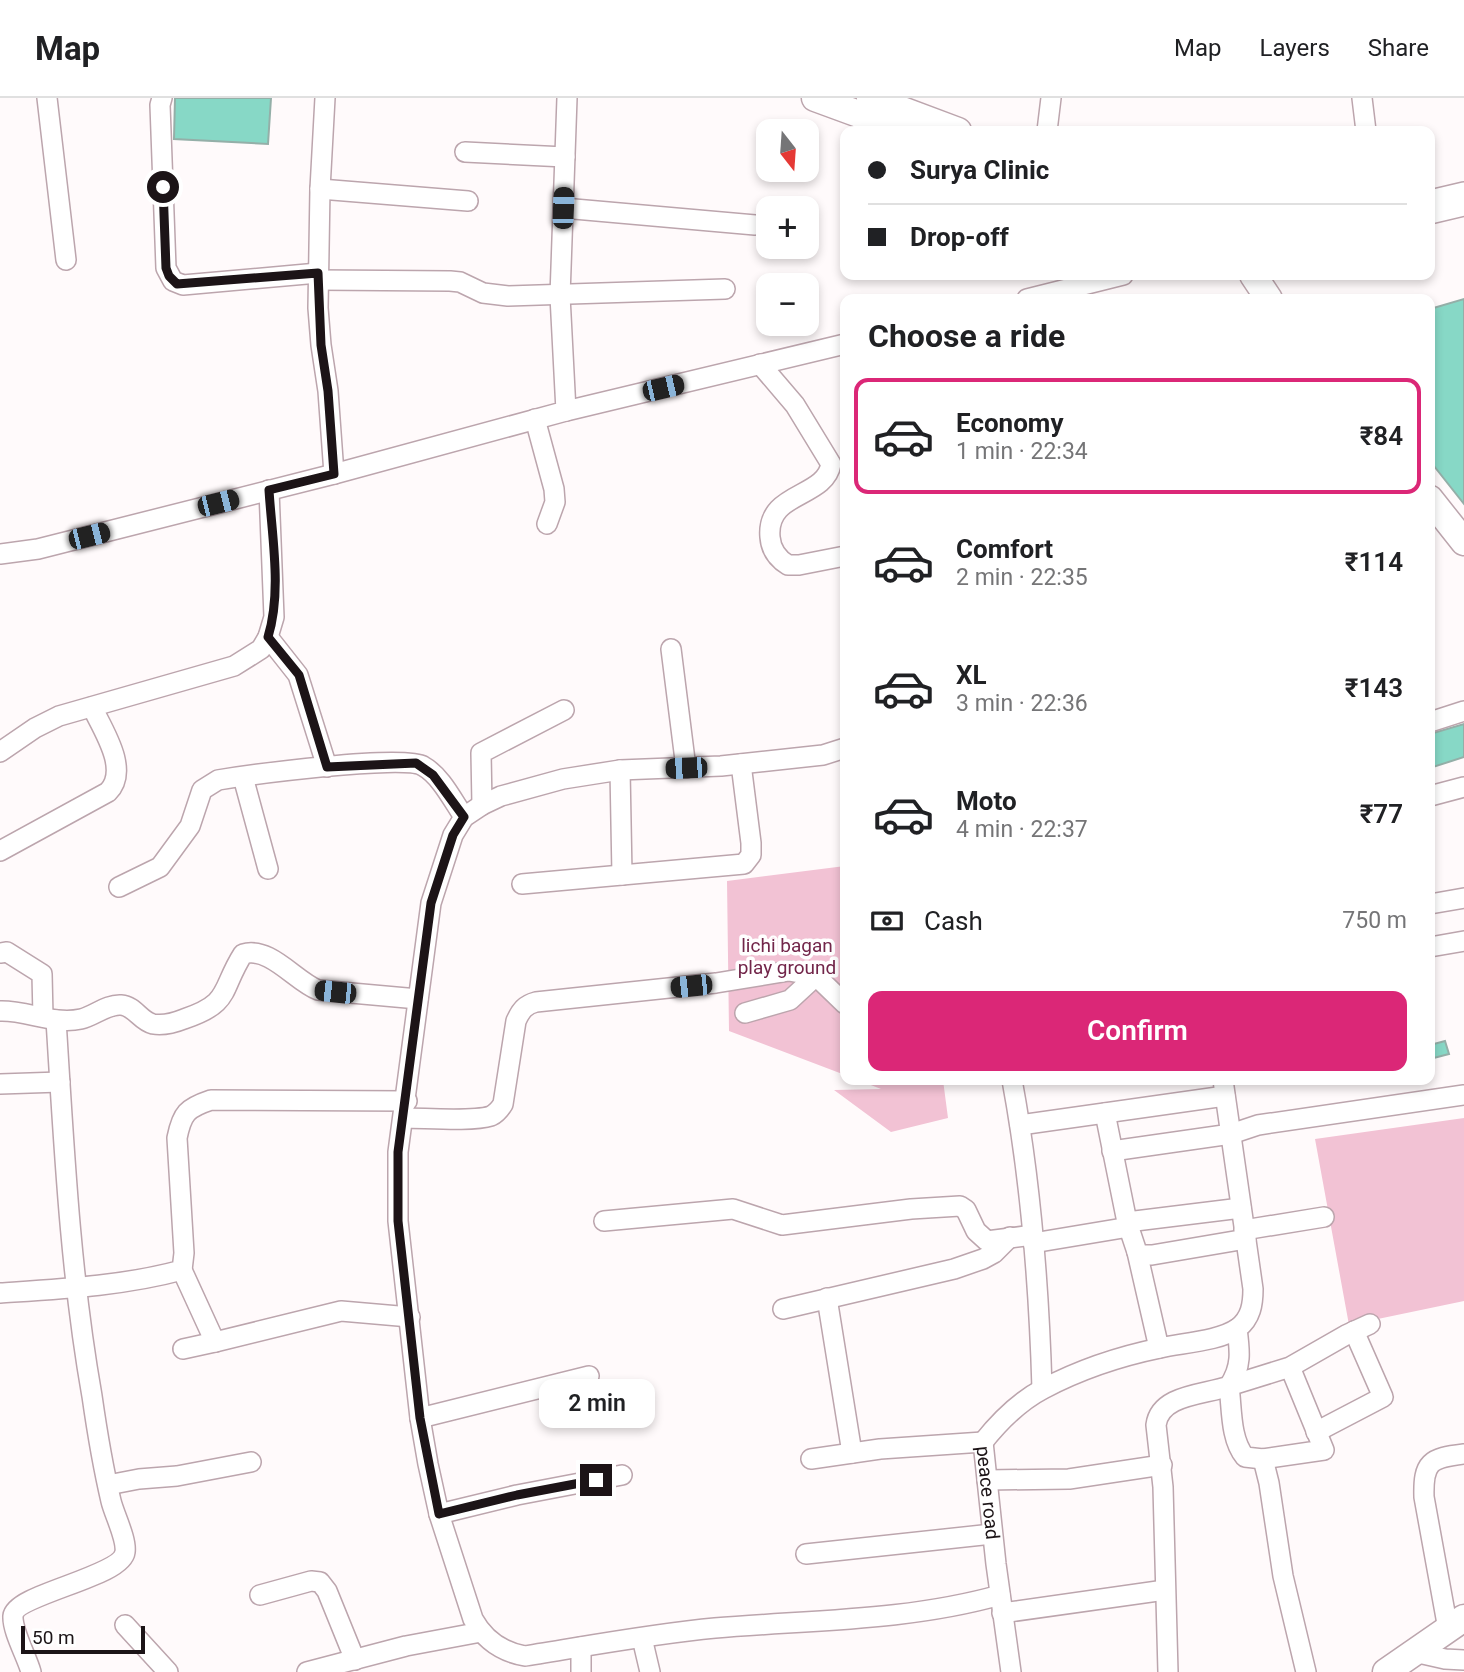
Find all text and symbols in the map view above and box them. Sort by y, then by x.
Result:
text: Map [35,29,100,68]
text: Map [1174,34,1222,62]
text: Layers [1260,34,1330,62]
text: Share [1368,34,1429,62]
north arrow [756,119,819,182]
map controls [756,119,819,336]
text: Surya Clinic [910,155,1049,185]
route start [147,171,179,203]
car [552,187,575,229]
button: + [756,196,819,259]
text: Drop-off [910,222,1009,252]
button: − [756,273,819,336]
text: Choose a ride [868,317,1065,355]
car [641,373,686,403]
icon: car [872,405,935,468]
text: Economy [956,408,1063,438]
text: ₹84 [1360,421,1403,451]
text: 1 min · 22:34 [956,438,1088,465]
car [196,488,241,518]
car [67,521,112,551]
icon: car [872,531,935,594]
text: Comfort [956,534,1053,564]
text: ₹114 [1345,547,1403,577]
text: 2 min · 22:35 [956,564,1088,591]
icon: car [872,657,935,720]
text: XL [956,660,987,690]
text: ₹143 [1345,673,1403,703]
text: 3 min · 22:36 [956,690,1088,717]
car [665,757,708,779]
icon: car [872,783,935,846]
text: Moto [956,786,1017,816]
text: ₹77 [1360,799,1403,829]
text: 4 min · 22:37 [956,816,1088,843]
icon: cash [868,902,906,940]
text: Cash [924,906,983,936]
text: 750 m [1342,907,1407,934]
park label: lichi bagan play ground [738,934,836,979]
car [670,973,713,999]
car [314,979,357,1005]
button: Confirm [868,991,1407,1071]
callout: 2 min [538,1378,654,1428]
text: 2 min [568,1390,626,1417]
street label: peace road [972,1445,1005,1541]
route end [580,1464,612,1496]
scale bar [21,1623,145,1655]
text: 50 m [32,1626,75,1649]

